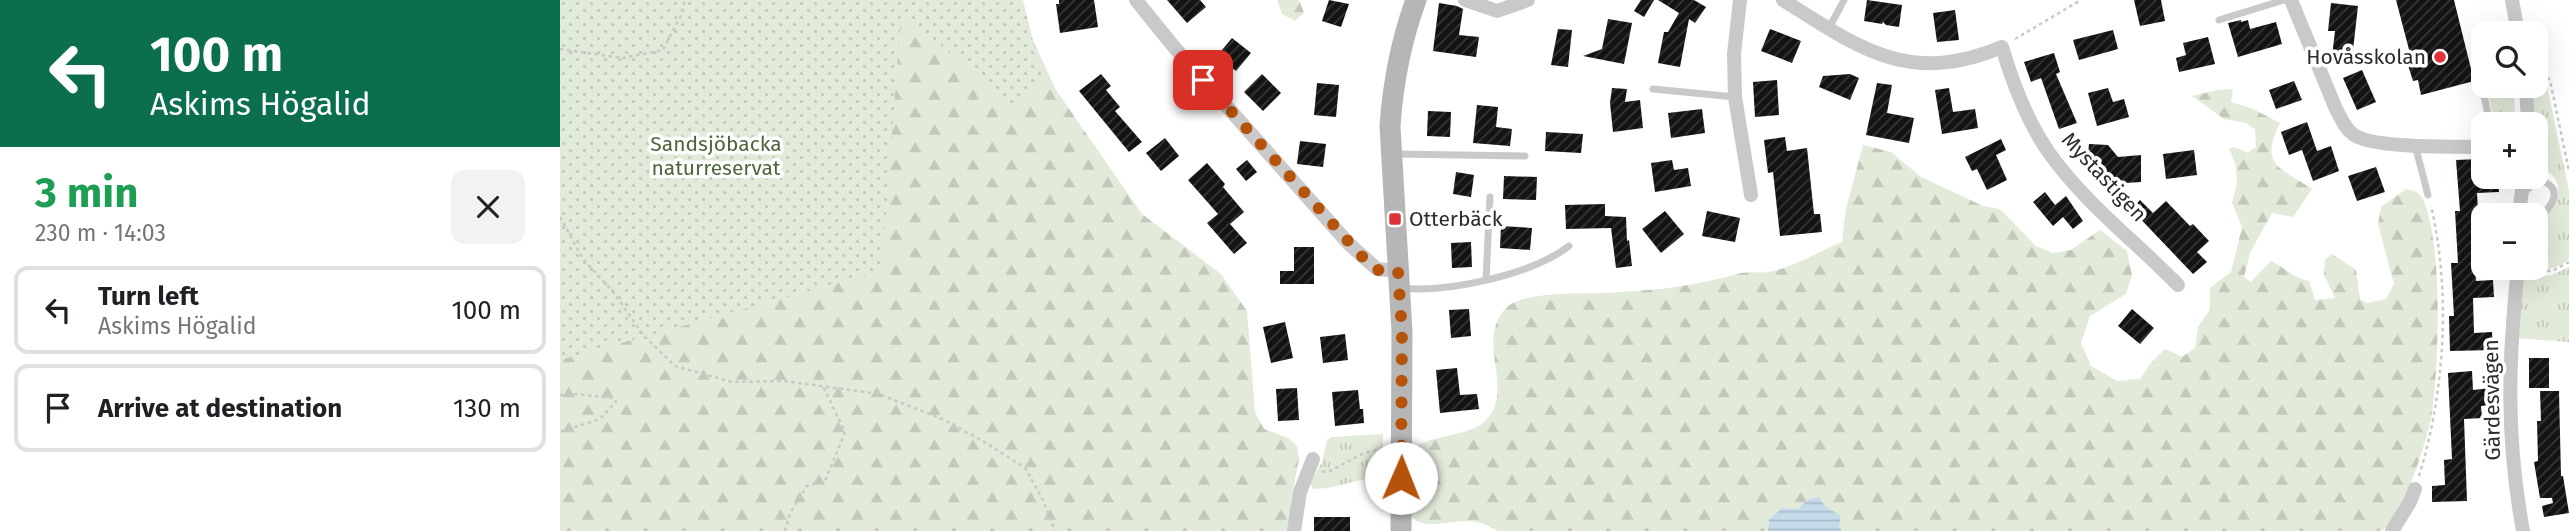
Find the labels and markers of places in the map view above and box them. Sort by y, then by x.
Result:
place label: Hovåsskolan [2306,44,2426,70]
marker: Hovåsskolan [2432,49,2448,65]
pin [1173,50,1233,110]
place label: Otterbäck [1409,206,1503,232]
marker: Otterbäck [1387,211,1403,227]

